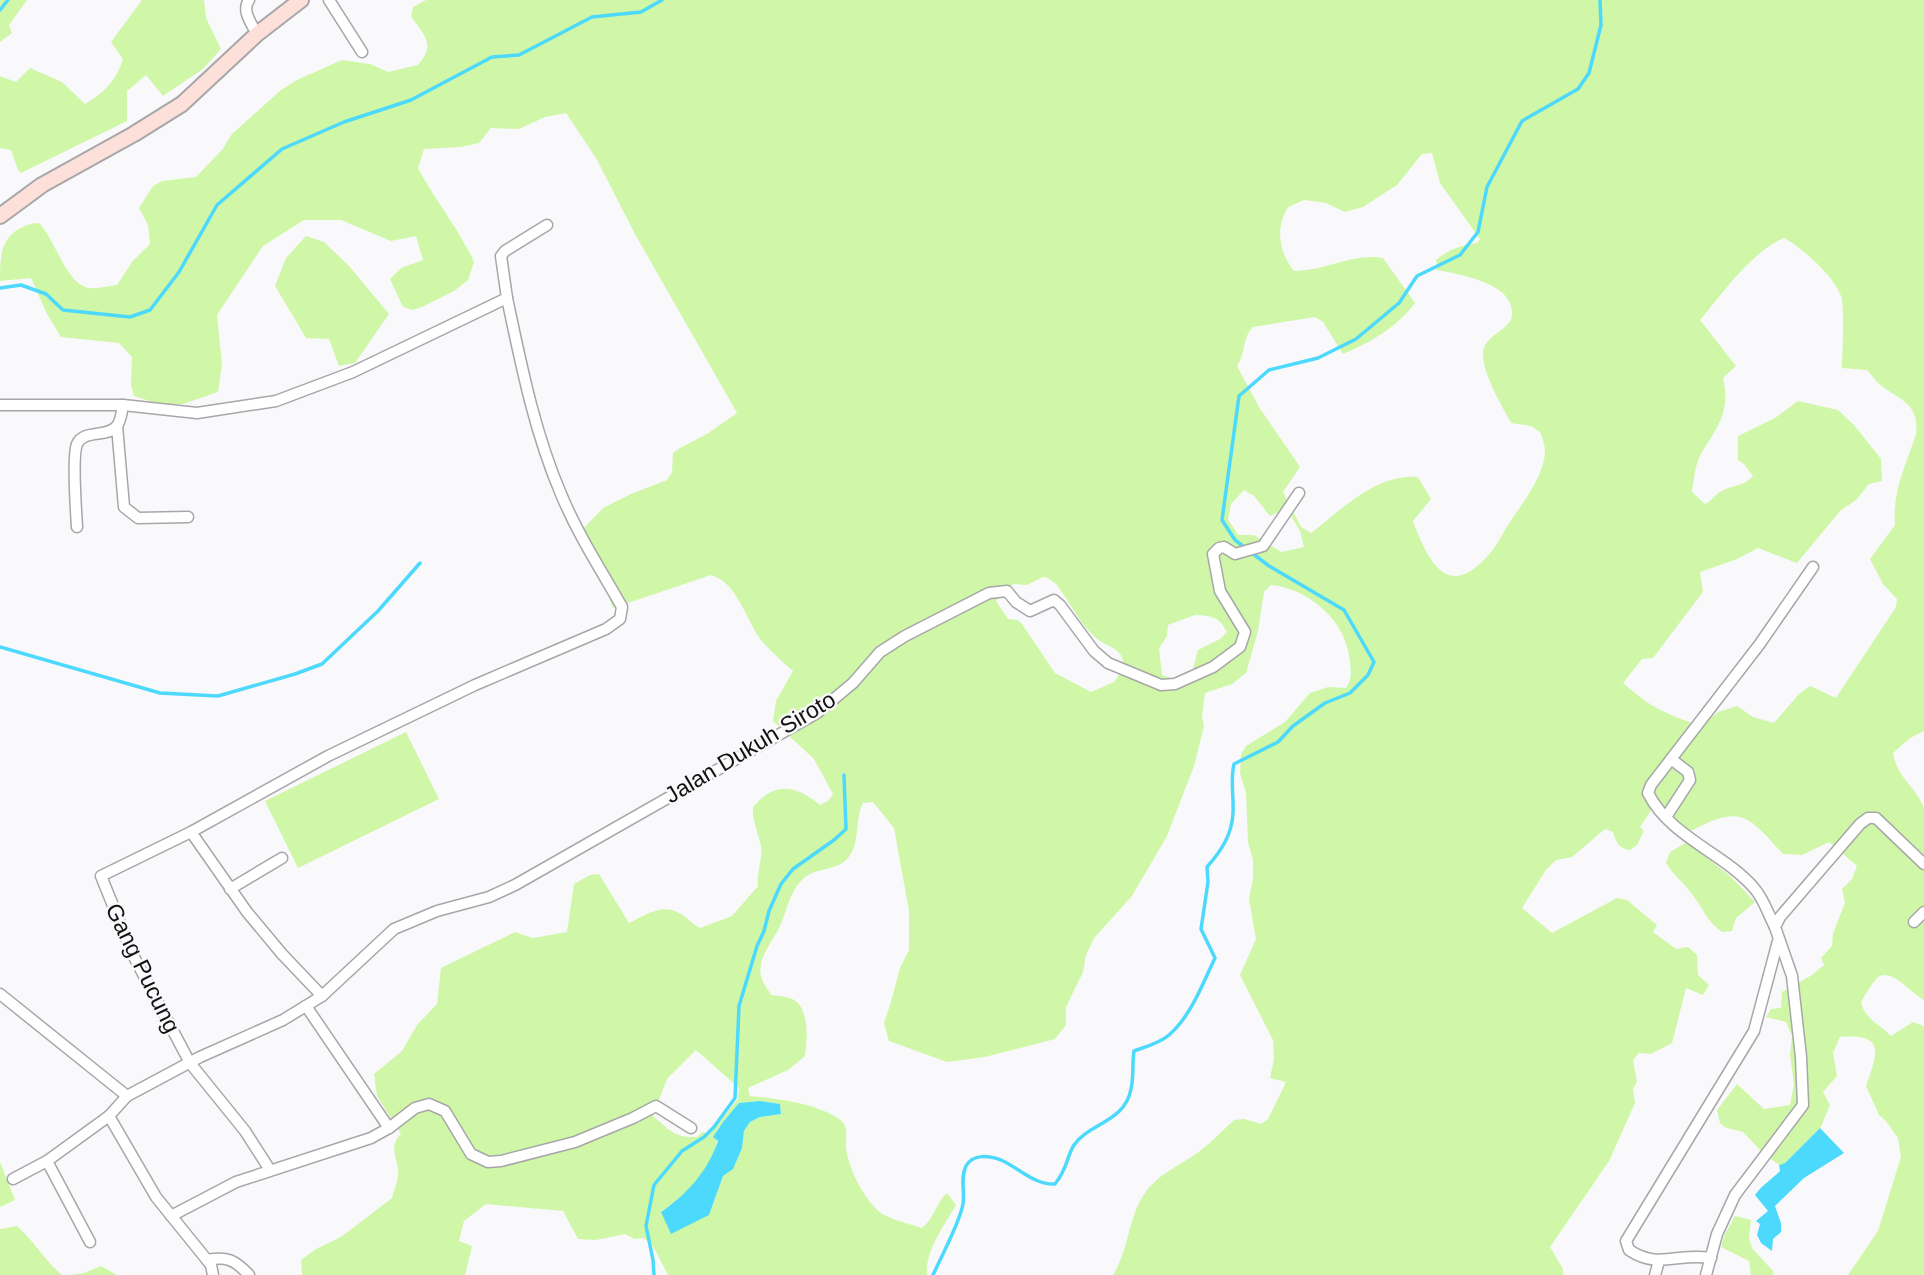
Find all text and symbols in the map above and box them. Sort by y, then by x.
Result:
street label: Jalan Dukuh Siroto [660,686,840,808]
street label: Gang Pucung [100,899,186,1037]

